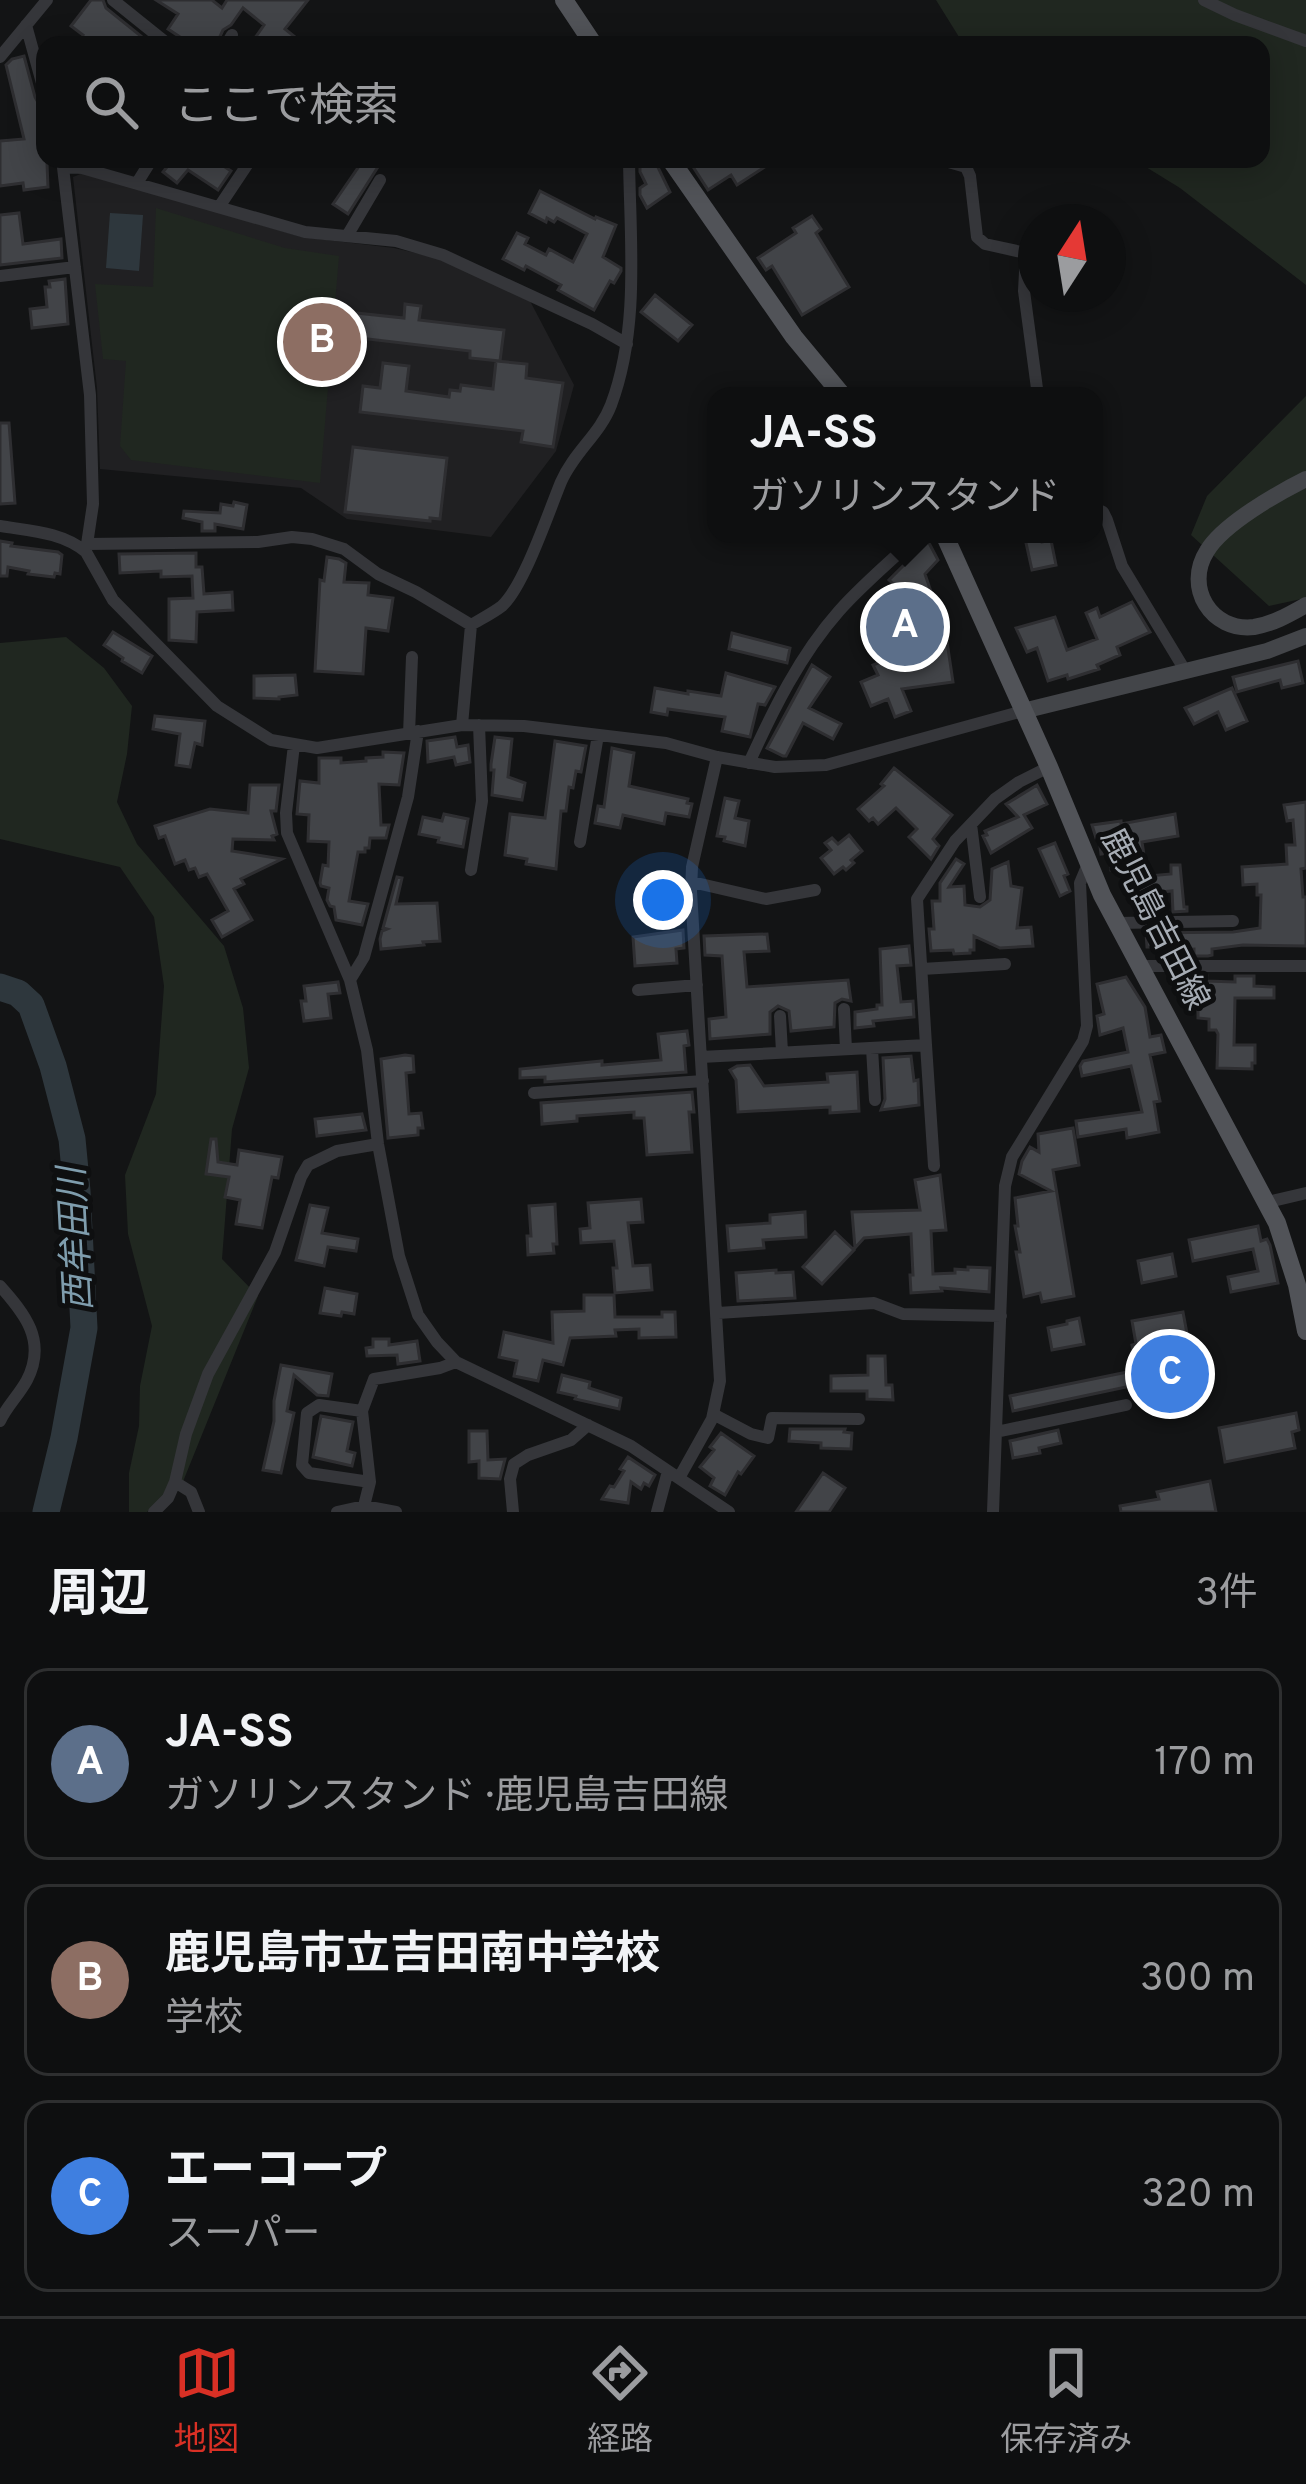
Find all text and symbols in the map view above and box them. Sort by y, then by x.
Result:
search box [36,36,1270,168]
icon: search [78,69,144,135]
text: ここで検索 [174,80,399,137]
north arrow [1018,204,1126,312]
pin: B [283,297,361,387]
popup [707,387,1103,543]
text: JA-SS [749,407,878,464]
text: ガソリンスタンド [749,475,1061,524]
pin: A [866,582,944,672]
street label: 鹿児島吉田線 [1089,822,1217,1018]
your location [633,870,693,930]
water label: 西牟田川 [51,1162,105,1312]
pin: C [1131,1329,1209,1419]
text: 周辺 [48,1565,150,1630]
text: 3件 [1196,1571,1258,1620]
text: JA-SS [165,1706,294,1763]
text: A [76,1740,104,1789]
text: 170 m [1154,1740,1255,1789]
text: ガソリンスタンド · 鹿児島吉田線 [165,1774,729,1823]
text: 鹿児島市立吉田南中学校 [165,1928,660,1985]
text: B [77,1956,103,2005]
text: 300 m [1140,1956,1255,2005]
text: 学校 [165,1996,243,2045]
text: エーコープ [165,2144,387,2201]
text: C [78,2172,102,2221]
text: 320 m [1141,2172,1255,2221]
text: スーパー [165,2212,321,2261]
tab: 地図 [174,2340,240,2463]
tab: 経路 [587,2340,653,2463]
tab: 保存済み [1000,2340,1132,2463]

